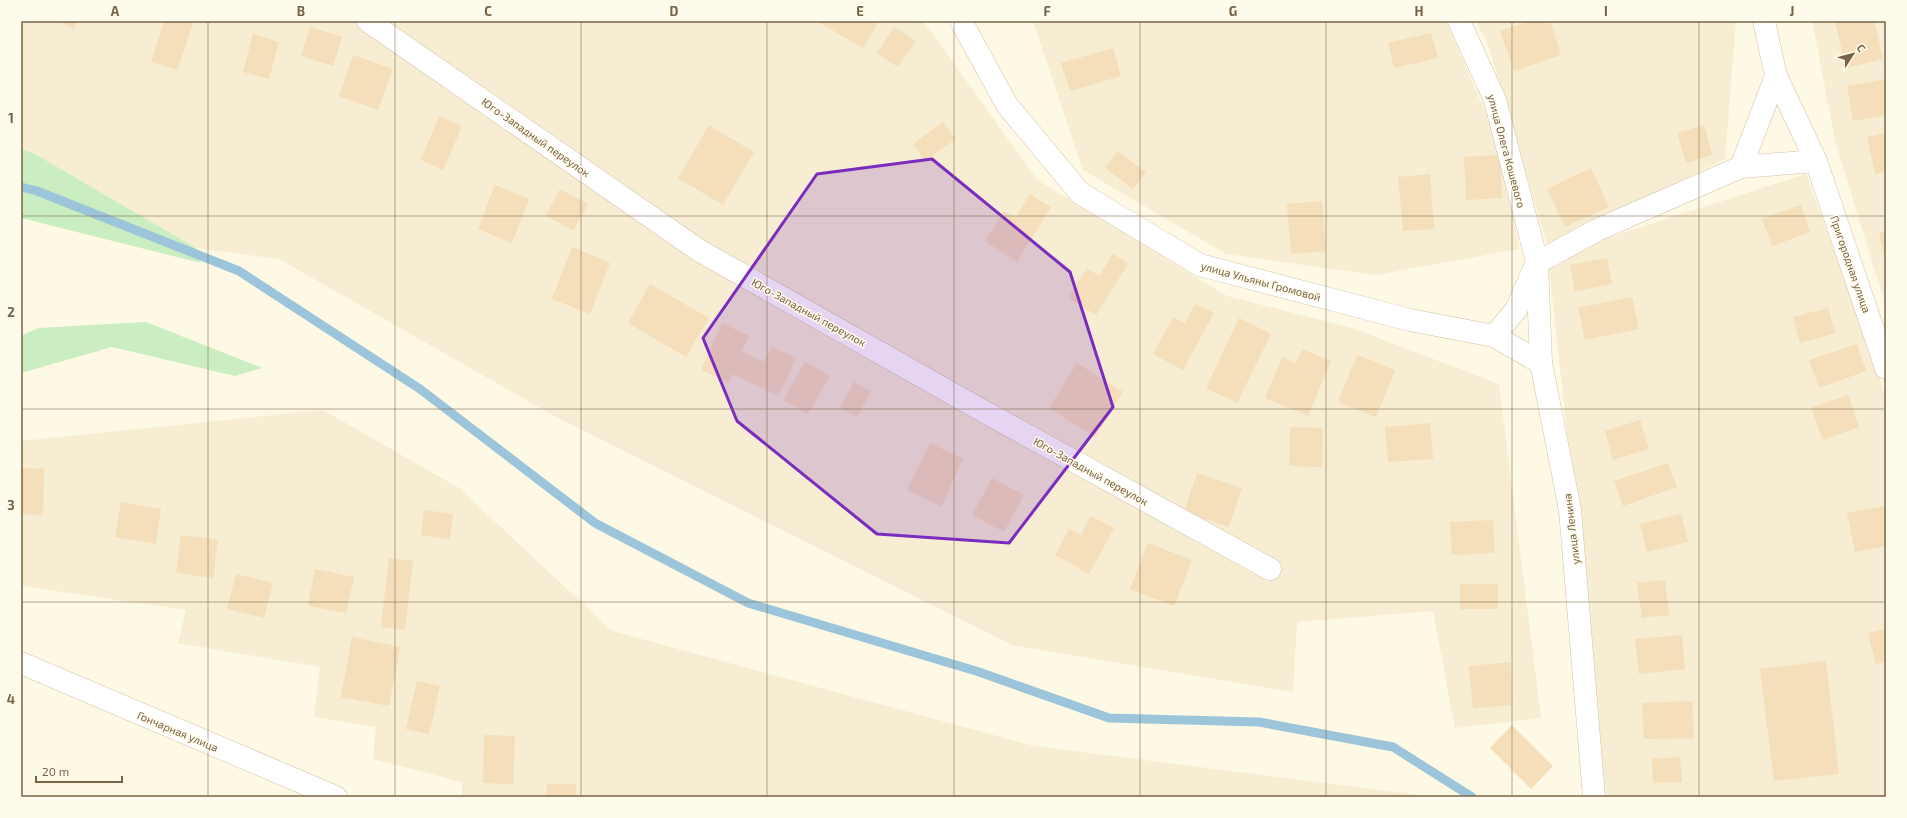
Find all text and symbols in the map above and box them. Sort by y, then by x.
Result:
text: A [111,3,120,19]
text: B [297,3,305,19]
text: C [484,3,492,19]
text: D [670,3,679,19]
text: E [856,3,864,19]
text: F [1043,3,1051,19]
text: G [1229,3,1237,19]
text: H [1415,3,1424,19]
text: I [1604,3,1608,19]
text: J [1790,3,1794,19]
north arrow [1833,34,1873,74]
text: С [1854,41,1869,55]
street label: улица Олега Кошевого [1485,93,1528,210]
street label: Юго-Западный переулок [479,95,593,180]
text: 1 [8,110,14,126]
street label: Пригородная улица [1827,214,1874,315]
street label: улица Ульяны Громовой [1199,259,1322,304]
street label: Юго-Западный переулок [749,275,869,350]
text: 2 [7,304,15,320]
street label: Юго-Западный переулок [1031,434,1151,509]
street label: улица Ленина [1560,493,1583,565]
text: 3 [7,497,15,513]
text: 4 [7,691,15,707]
street label: Гончарная улица [135,708,220,755]
scale bar [36,758,122,784]
text: 20 m [42,764,69,778]

